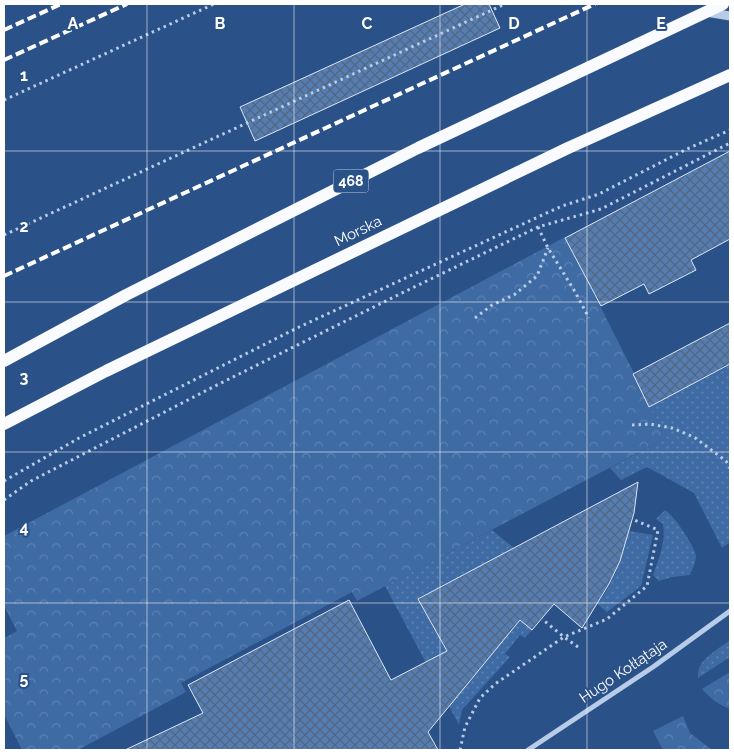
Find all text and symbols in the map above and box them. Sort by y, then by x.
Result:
text: A [68,14,79,33]
text: B [215,14,226,33]
text: C [362,14,373,33]
text: D [508,14,520,33]
text: E [656,14,666,33]
text: 1 [20,66,28,85]
road number: 468 [334,170,368,192]
street label: Morska [331,212,385,250]
text: 2 [19,217,29,236]
text: 3 [20,368,29,387]
text: 4 [19,518,29,537]
street label: Hugo Kołłątaja [576,635,670,707]
text: 5 [20,669,29,688]

